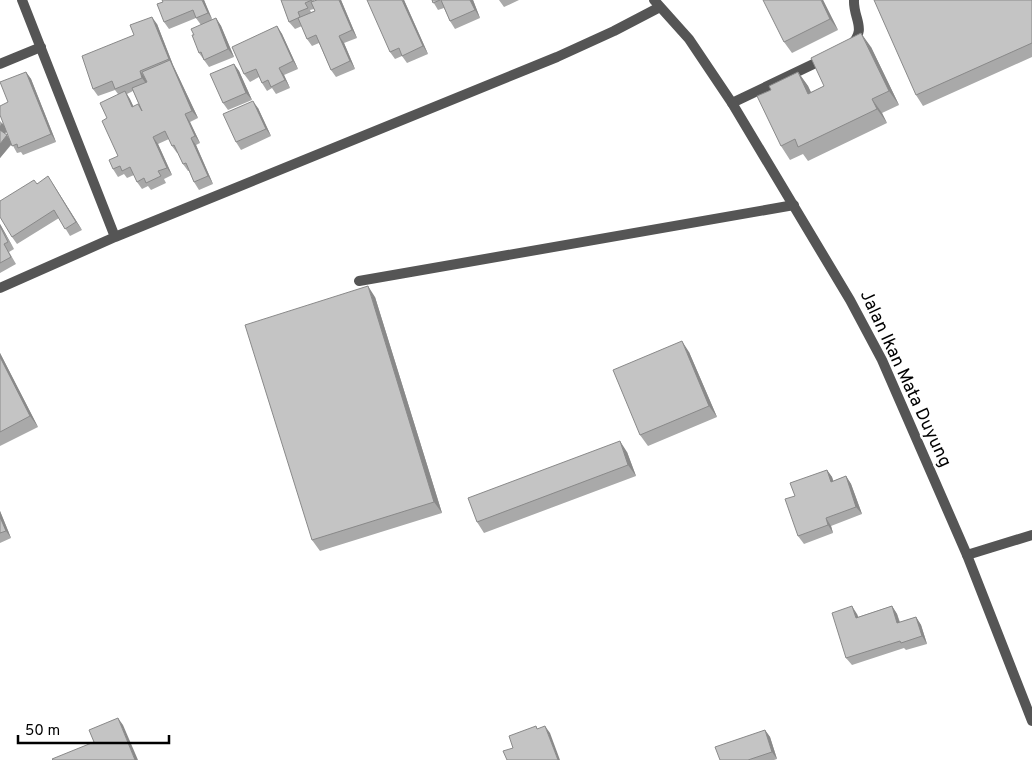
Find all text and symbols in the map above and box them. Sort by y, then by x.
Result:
street label: Jalan Ikan Mata Duyung [854,287,956,471]
scale bar [18,712,169,744]
text: 50 m [25,722,60,741]

